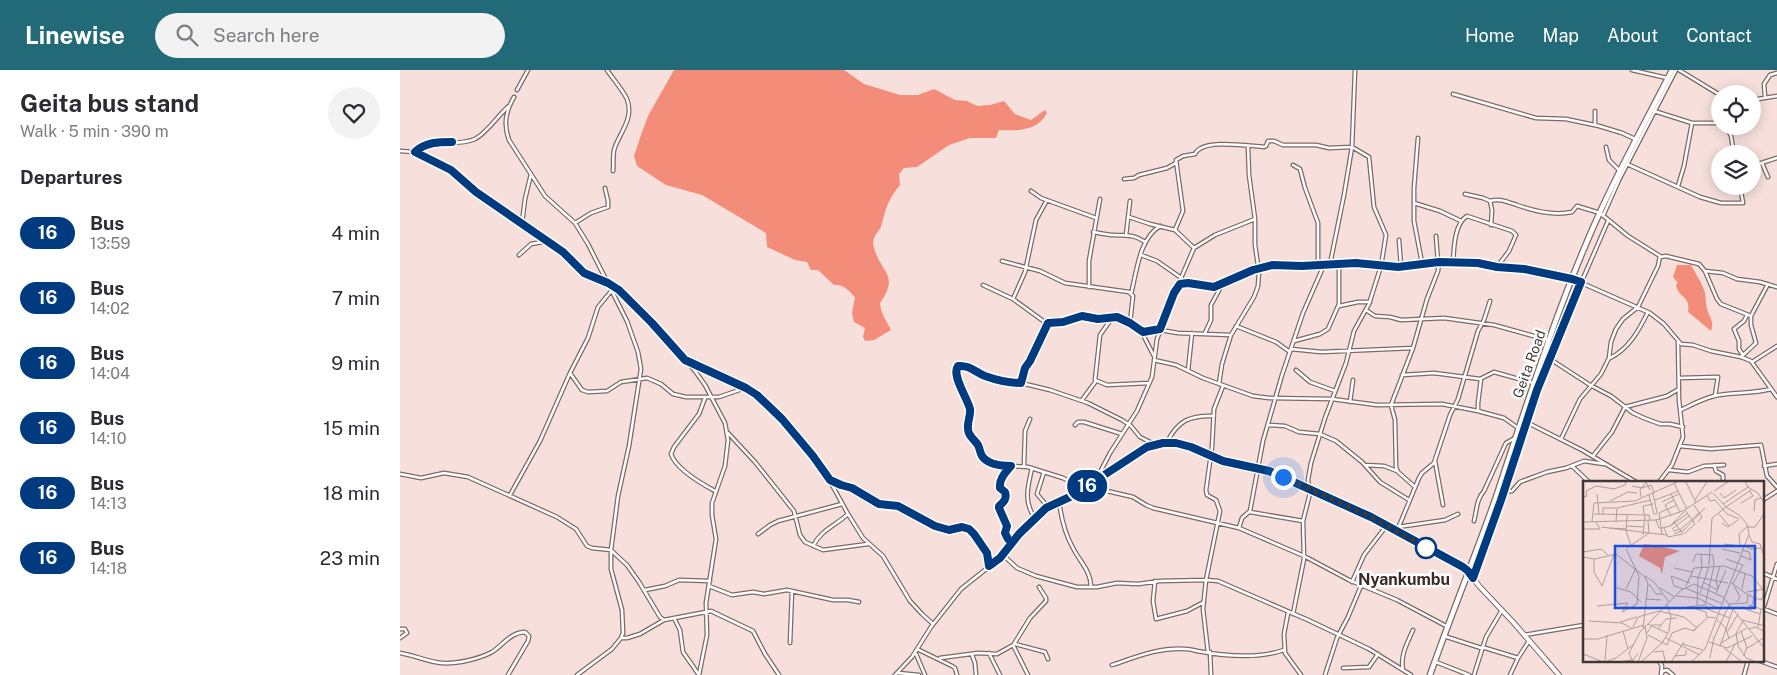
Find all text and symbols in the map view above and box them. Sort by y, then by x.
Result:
search box [155,13,505,58]
text: Linewise [25,21,125,49]
icon: search [173,21,201,49]
text: Search here [213,24,320,46]
text: Home [1465,25,1515,46]
text: Map [1543,25,1579,46]
text: About [1607,25,1658,46]
text: Contact [1686,25,1752,46]
map controls [1711,85,1761,195]
button: locate [1711,85,1761,135]
button: heart [328,87,380,139]
text: Geita bus stand [20,89,199,117]
text: Walk · 5 min · 390 m [20,122,169,141]
button: layers [1711,145,1761,195]
text: Departures [20,166,123,188]
text: Bus [90,212,124,234]
text: 16 [38,222,57,243]
text: 4 min [331,222,380,244]
text: 13:59 [90,234,130,253]
text: Bus [90,277,124,299]
text: 16 [38,287,57,308]
text: 7 min [332,287,380,309]
text: 14:02 [90,299,130,318]
street label: Geita Road [1509,328,1549,400]
text: Bus [90,342,124,364]
text: 16 [38,352,57,373]
text: 9 min [331,352,380,374]
text: 14:04 [90,364,130,383]
text: Bus [90,407,124,429]
text: 16 [38,417,57,438]
text: 15 min [323,417,380,439]
text: 14:10 [90,429,126,448]
your location [1271,465,1296,490]
line badge: 16 [1064,470,1110,502]
text: Bus [90,472,124,494]
text: 16 [1077,475,1097,496]
inset map [1583,481,1764,662]
text: 16 [38,482,57,503]
text: 18 min [323,482,380,504]
text: 14:13 [90,494,127,513]
text: Bus [90,537,124,559]
unlabelled marker [1415,537,1437,559]
text: 16 [38,547,57,568]
text: 23 min [320,547,380,569]
text: 14:18 [90,559,127,578]
district label: Nyankumbu [1358,570,1450,589]

